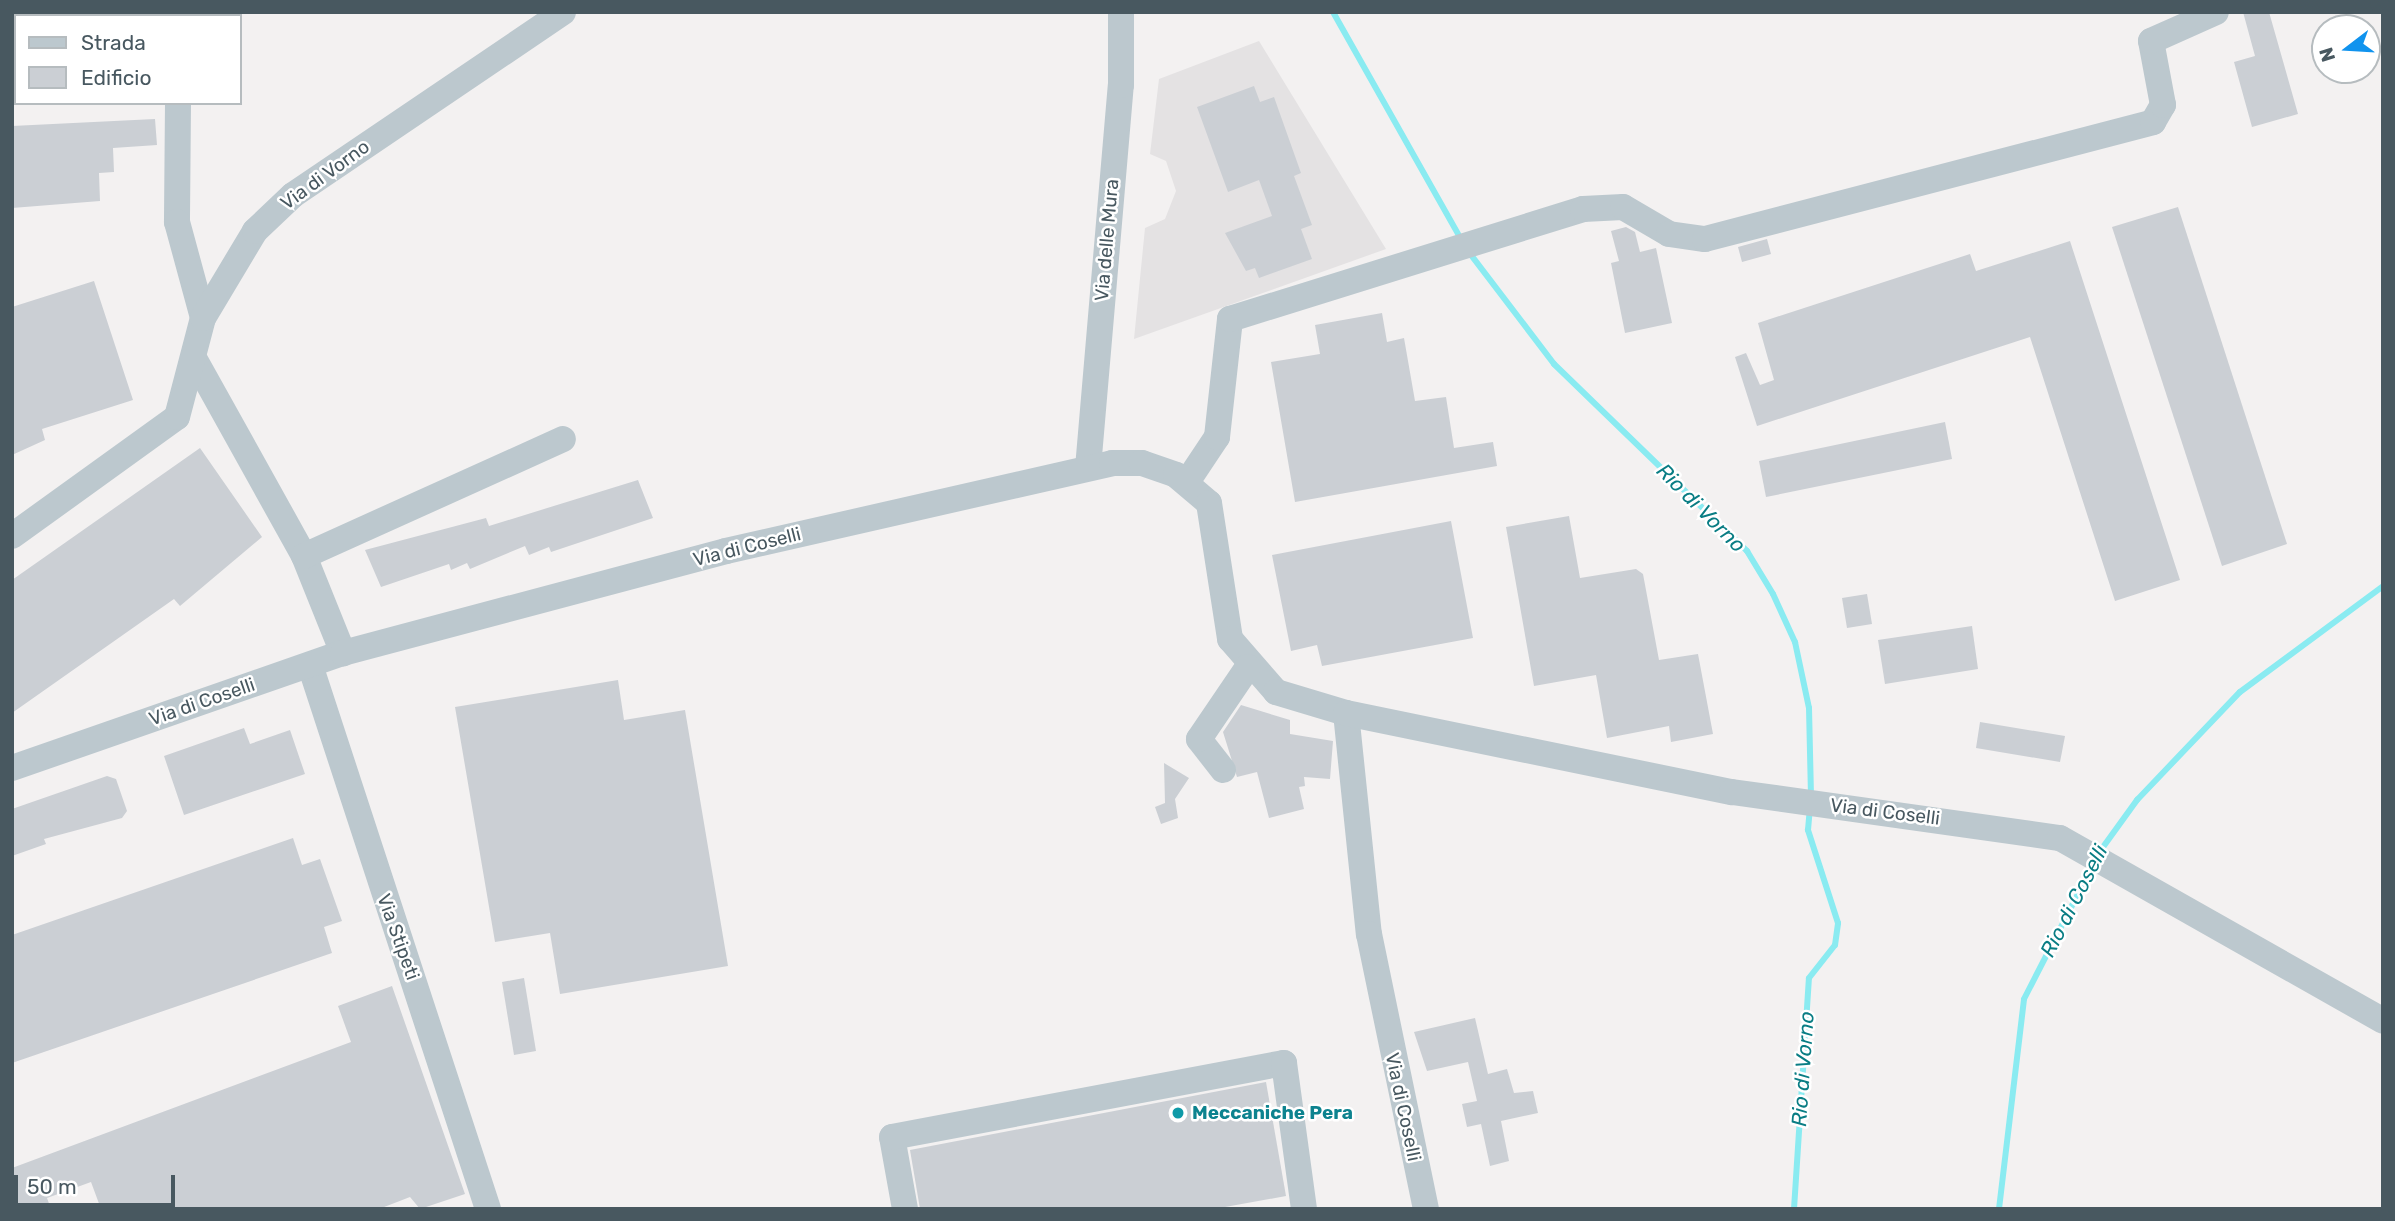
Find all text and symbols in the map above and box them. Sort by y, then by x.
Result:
legend [14,14,242,105]
north arrow [2311,14,2381,84]
text: Strada [81,30,146,55]
text: N [2314,45,2340,65]
text: Edificio [81,65,151,90]
street label: Via di Vorno [276,135,374,215]
street label: Via delle Mura [1090,178,1124,302]
water label: Rio di Vorno [1651,458,1751,558]
street label: Via di Coselli [691,523,803,571]
street label: Via di Coselli [146,673,258,731]
street label: Via di Coselli [1829,794,1941,830]
water label: Rio di Coselli [2035,841,2113,961]
street label: Via Stipeti [372,891,424,983]
water label: Rio di Vorno [1786,1010,1820,1128]
street label: Via di Coselli [1380,1051,1426,1163]
place label: Meccaniche Pera [1192,1102,1353,1124]
marker: Meccaniche Pera [1170,1105,1186,1121]
scale bar [18,1162,178,1206]
text: 50 m [27,1174,77,1199]

